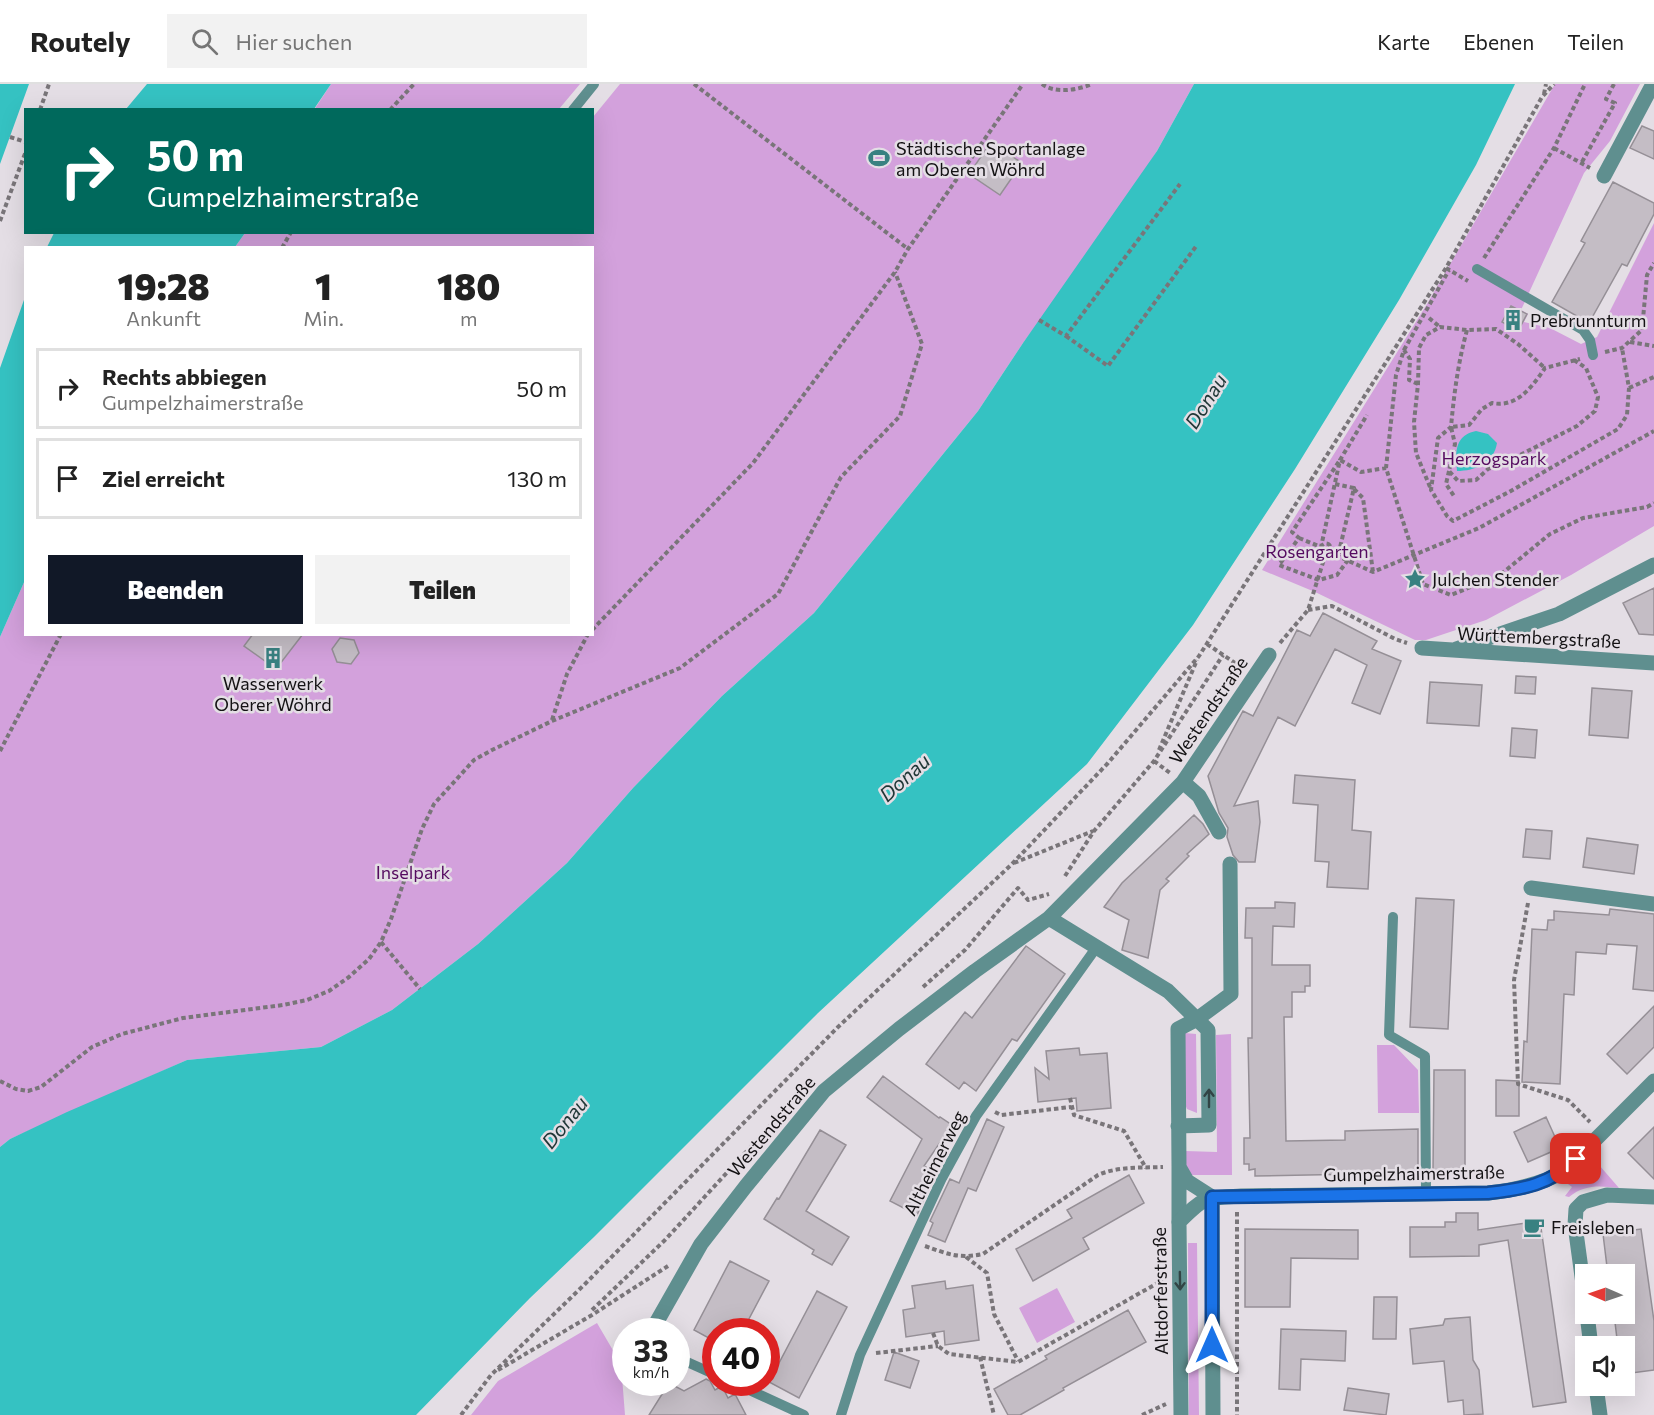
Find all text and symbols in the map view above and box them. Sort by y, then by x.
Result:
search box [167,14,587,68]
text: Routely [30,24,131,58]
icon: search [188,25,221,58]
text: Hier suchen [236,28,352,55]
text: Karte [1377,29,1430,54]
text: Ebenen [1463,29,1534,54]
text: Teilen [1567,29,1624,54]
text: 50 m [147,128,244,180]
icon: right [48,132,126,210]
place label: Städtische Sportanlage am Oberen Wöhrd [896,137,1085,180]
sports icon: Städtische Sportanlage am Oberen Wöhrd [867,146,891,170]
text: Gumpelzhaimerstraße [147,180,419,213]
text: 19:28 [117,263,210,307]
text: 1 [315,263,332,307]
text: 180 [437,263,501,307]
text: Ankunft [126,306,201,330]
text: Min. [303,306,344,330]
text: m [460,306,478,330]
building icon: Prebrunnturm [1501,308,1525,332]
place label: Prebrunnturm [1530,309,1647,331]
text: Rechts abbiegen [102,363,267,390]
water label: Donau [1179,369,1231,433]
icon: right [51,372,84,405]
text: 50 m [517,375,567,402]
text: Gumpelzhaimerstraße [102,390,304,414]
park label: Herzogspark [1442,447,1547,469]
icon: arrive [51,462,84,495]
text: Ziel erreicht [102,465,225,492]
text: 130 m [507,465,567,492]
park label: Rosengarten [1265,540,1369,562]
button: Beenden [48,555,303,624]
button: Teilen [315,555,570,624]
place icon: Julchen Stender [1403,567,1427,591]
place label: Julchen Stender [1432,568,1559,590]
street label: Württembergstraße [1457,622,1621,652]
building icon: Wasserwerk Oberer Wöhrd [261,646,285,670]
street label: Westendstraße [1164,652,1252,768]
place label: Wasserwerk Oberer Wöhrd [214,672,332,715]
water label: Donau [874,748,934,806]
park label: Inselpark [376,861,451,883]
street label: Westendstraße [723,1071,819,1181]
one-way arrow [1203,1088,1215,1108]
water label: Donau [536,1091,592,1153]
street label: Altheimerweg [898,1107,970,1219]
pin [1550,1133,1601,1184]
icon: arrive [1559,1142,1592,1175]
street label: Gumpelzhaimerstraße [1323,1160,1505,1186]
cafe icon: Freisleben [1522,1215,1546,1239]
place label: Freisleben [1551,1216,1635,1238]
street label: Altdorferstraße [1148,1227,1172,1355]
north arrow [1575,1264,1635,1324]
map controls [1575,1264,1635,1396]
one-way arrow [1174,1270,1186,1290]
position arrow [1180,1313,1244,1377]
speed limit sign: 40 [702,1318,780,1396]
text: 33 [634,1331,668,1368]
button: sound [1575,1336,1635,1396]
text: km/h [633,1363,669,1381]

